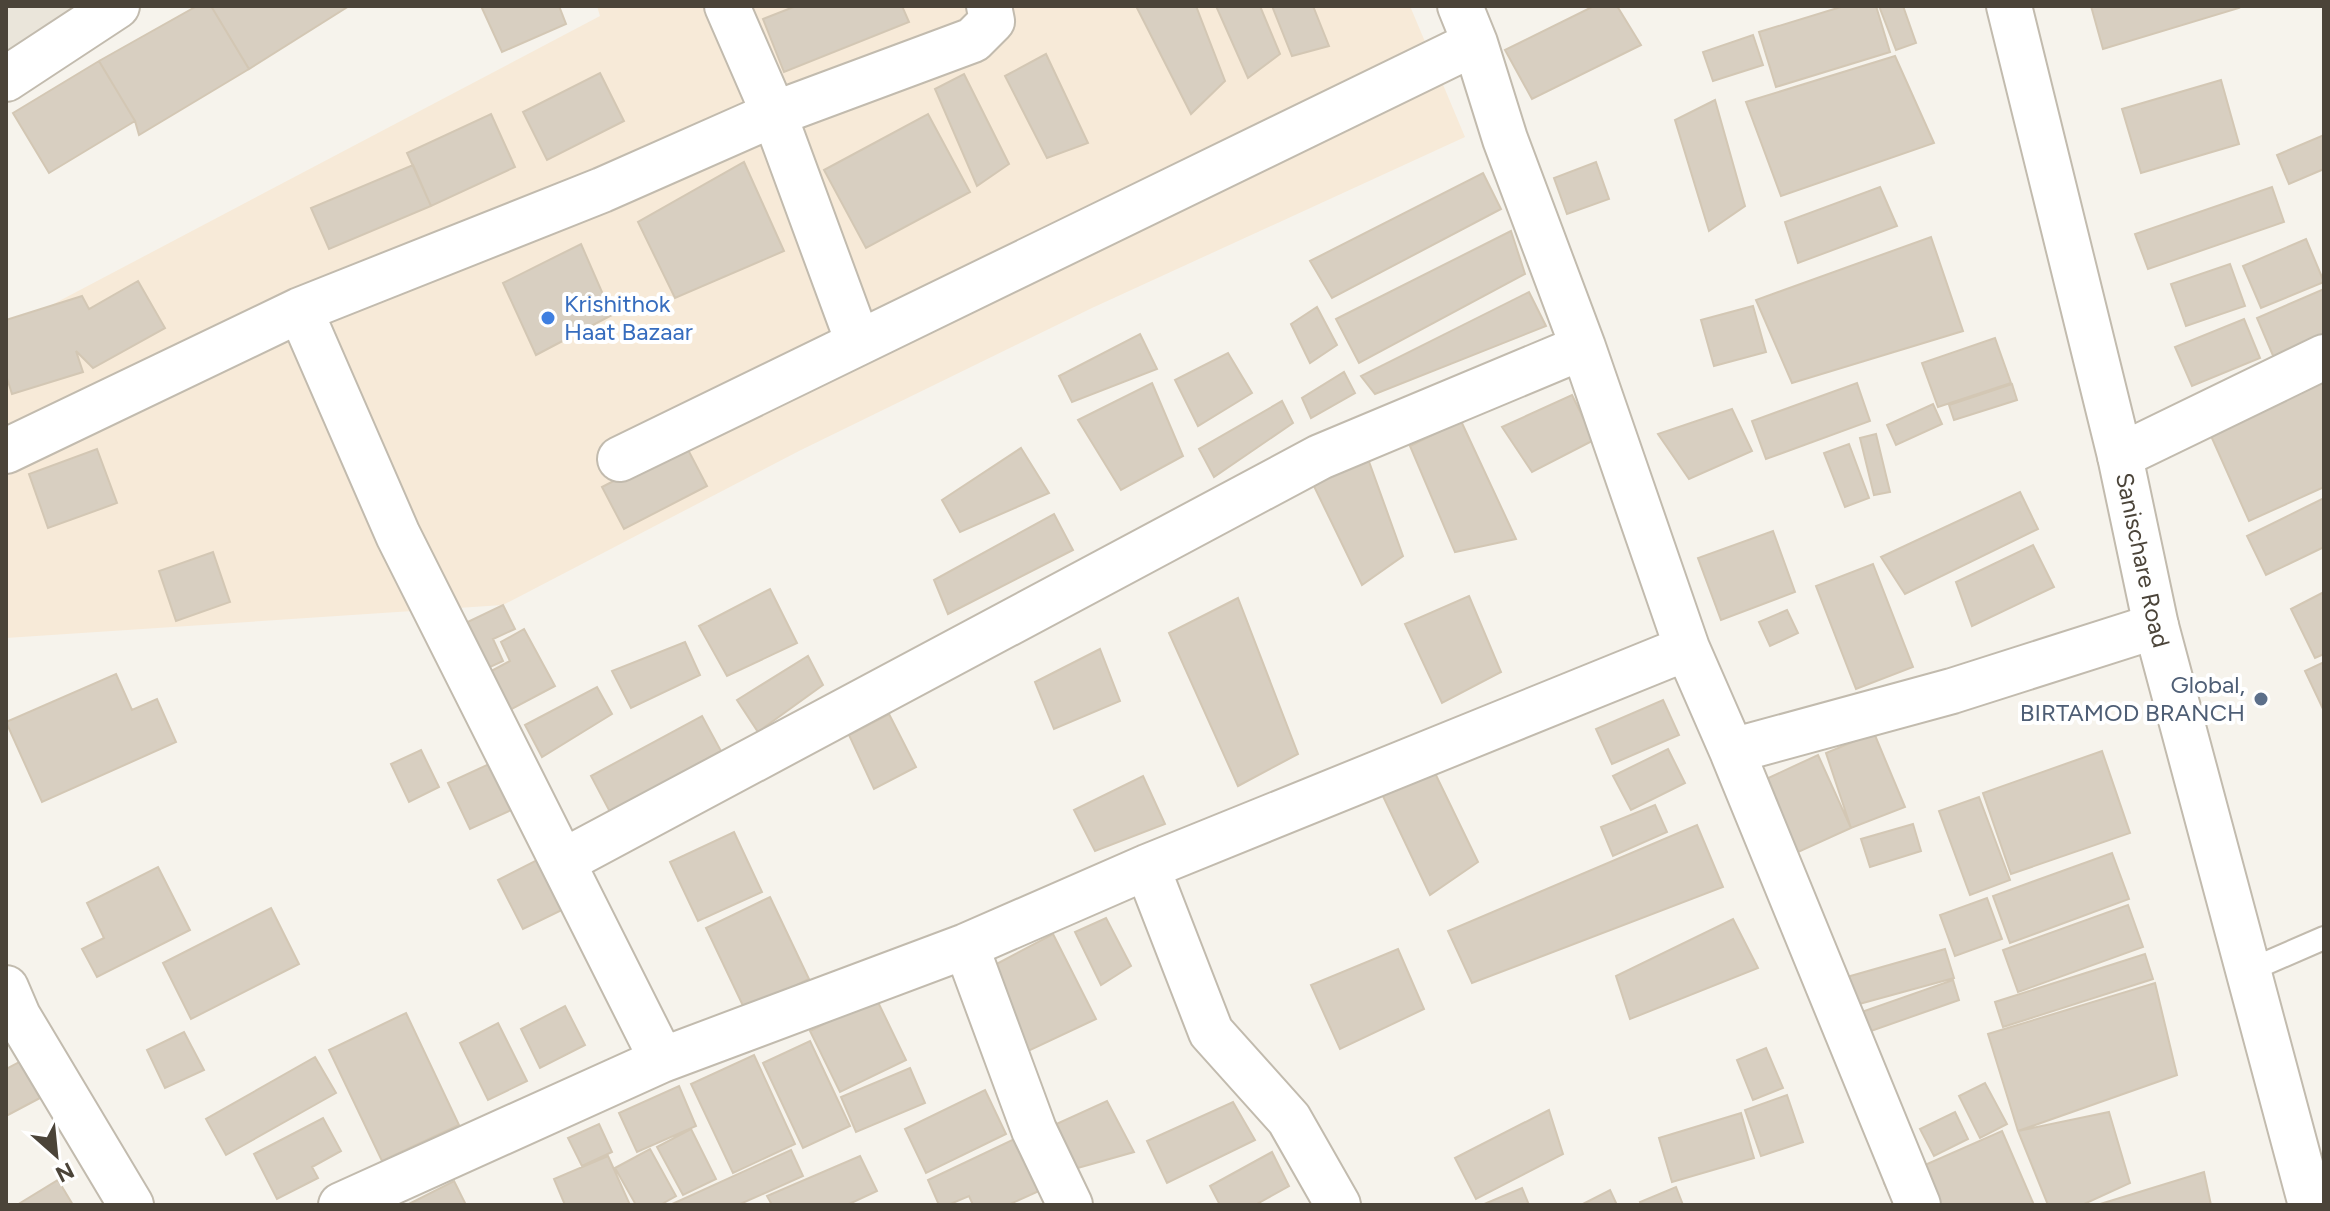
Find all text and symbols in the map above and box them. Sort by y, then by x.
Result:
place label: Krishithok Haat Bazaar [564,289,693,346]
marker: Krishithok Haat Bazaar [539,309,557,327]
street label: Sanischare Road [2110,470,2176,651]
place label: Global, BIRTAMOD BRANCH [2020,670,2245,727]
marker: Global, BIRTAMOD BRANCH [2252,690,2270,708]
north arrow [16,1115,96,1195]
text: N [51,1156,79,1188]

